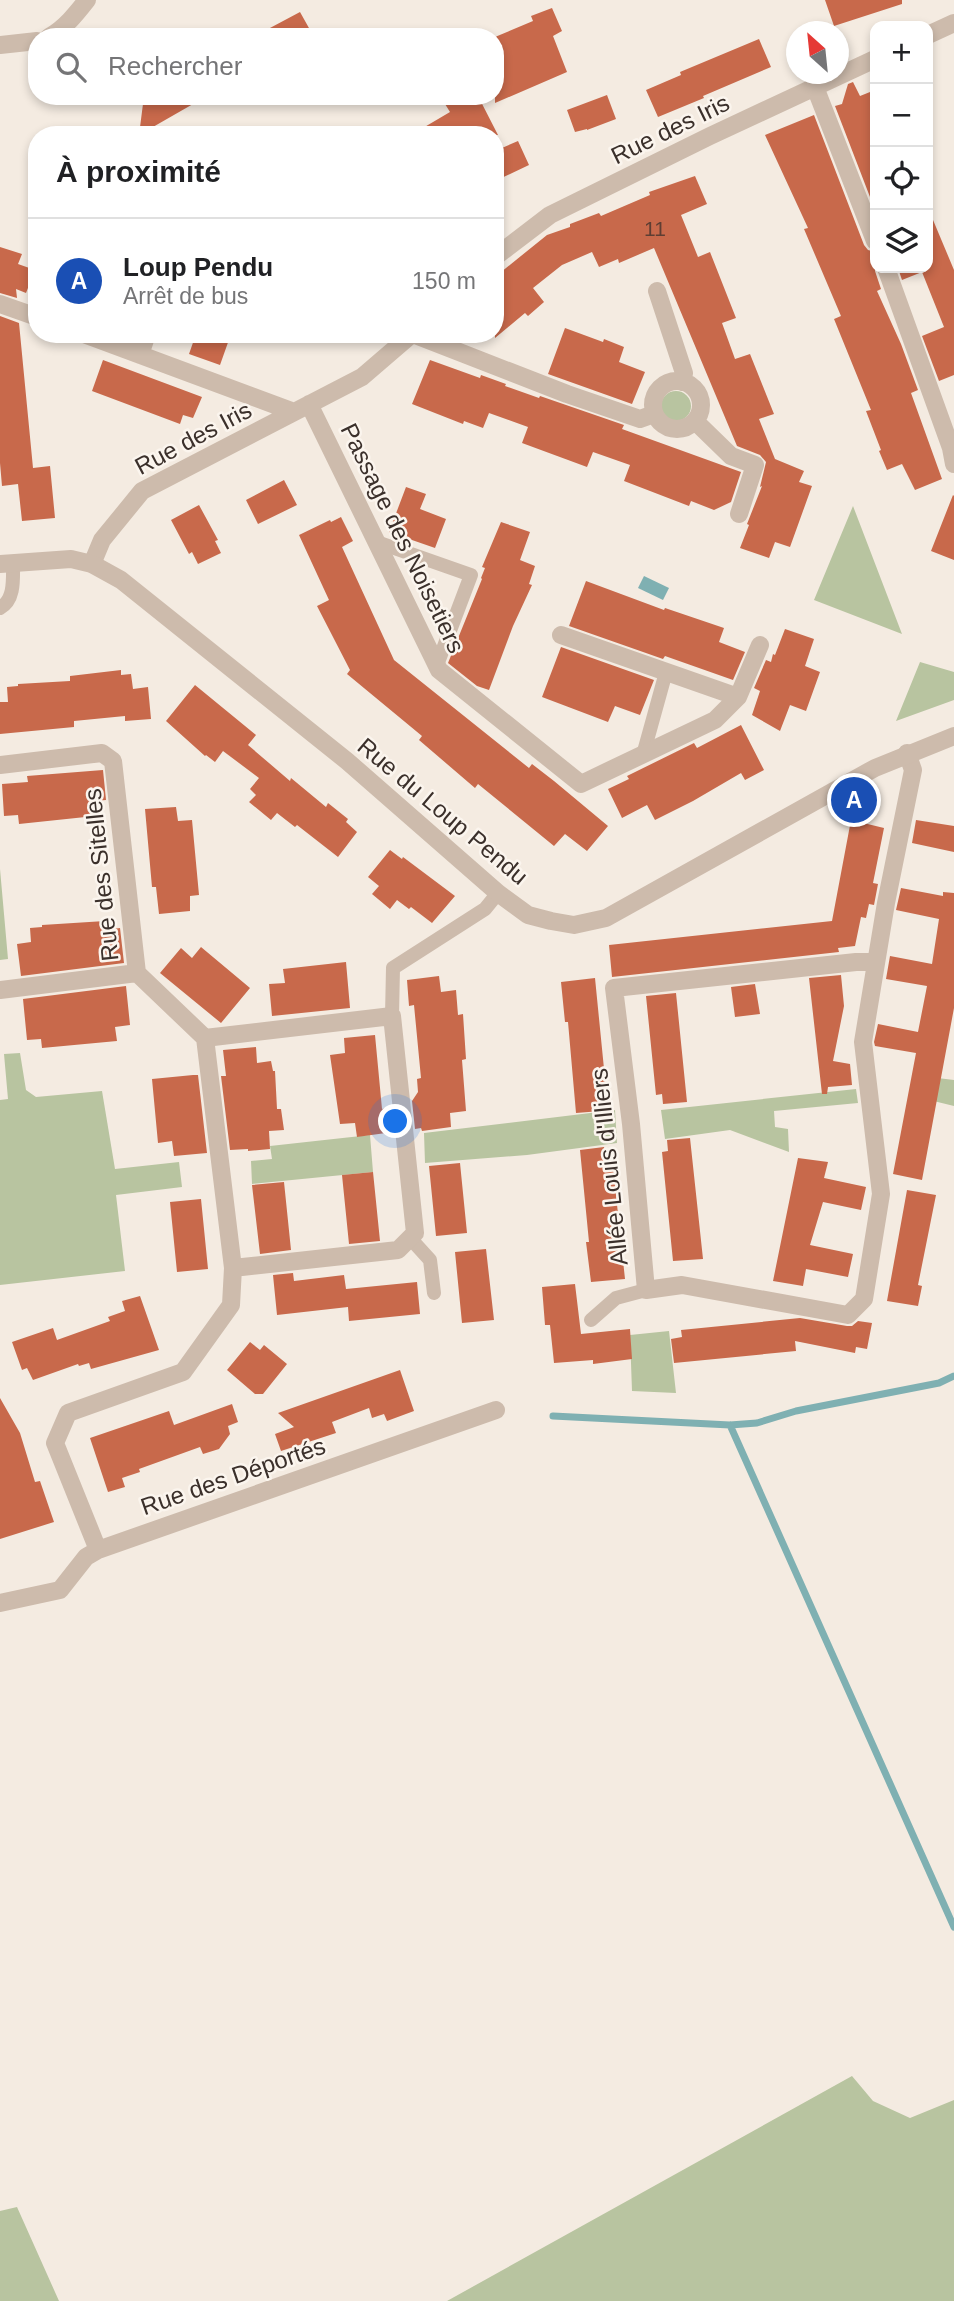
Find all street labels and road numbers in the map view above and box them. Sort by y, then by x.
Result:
street label: Rue des Iris [607,89,733,169]
street label: Rue des Iris [130,396,256,480]
street label: Passage des Noisetiers [336,419,470,657]
street label: Rue du Loup Pendu [353,732,533,890]
street label: Rue des Sitelles [79,787,123,963]
street label: Allée Louis d'Illiers [585,1067,633,1267]
street label: Rue des Déportés [137,1432,329,1520]

